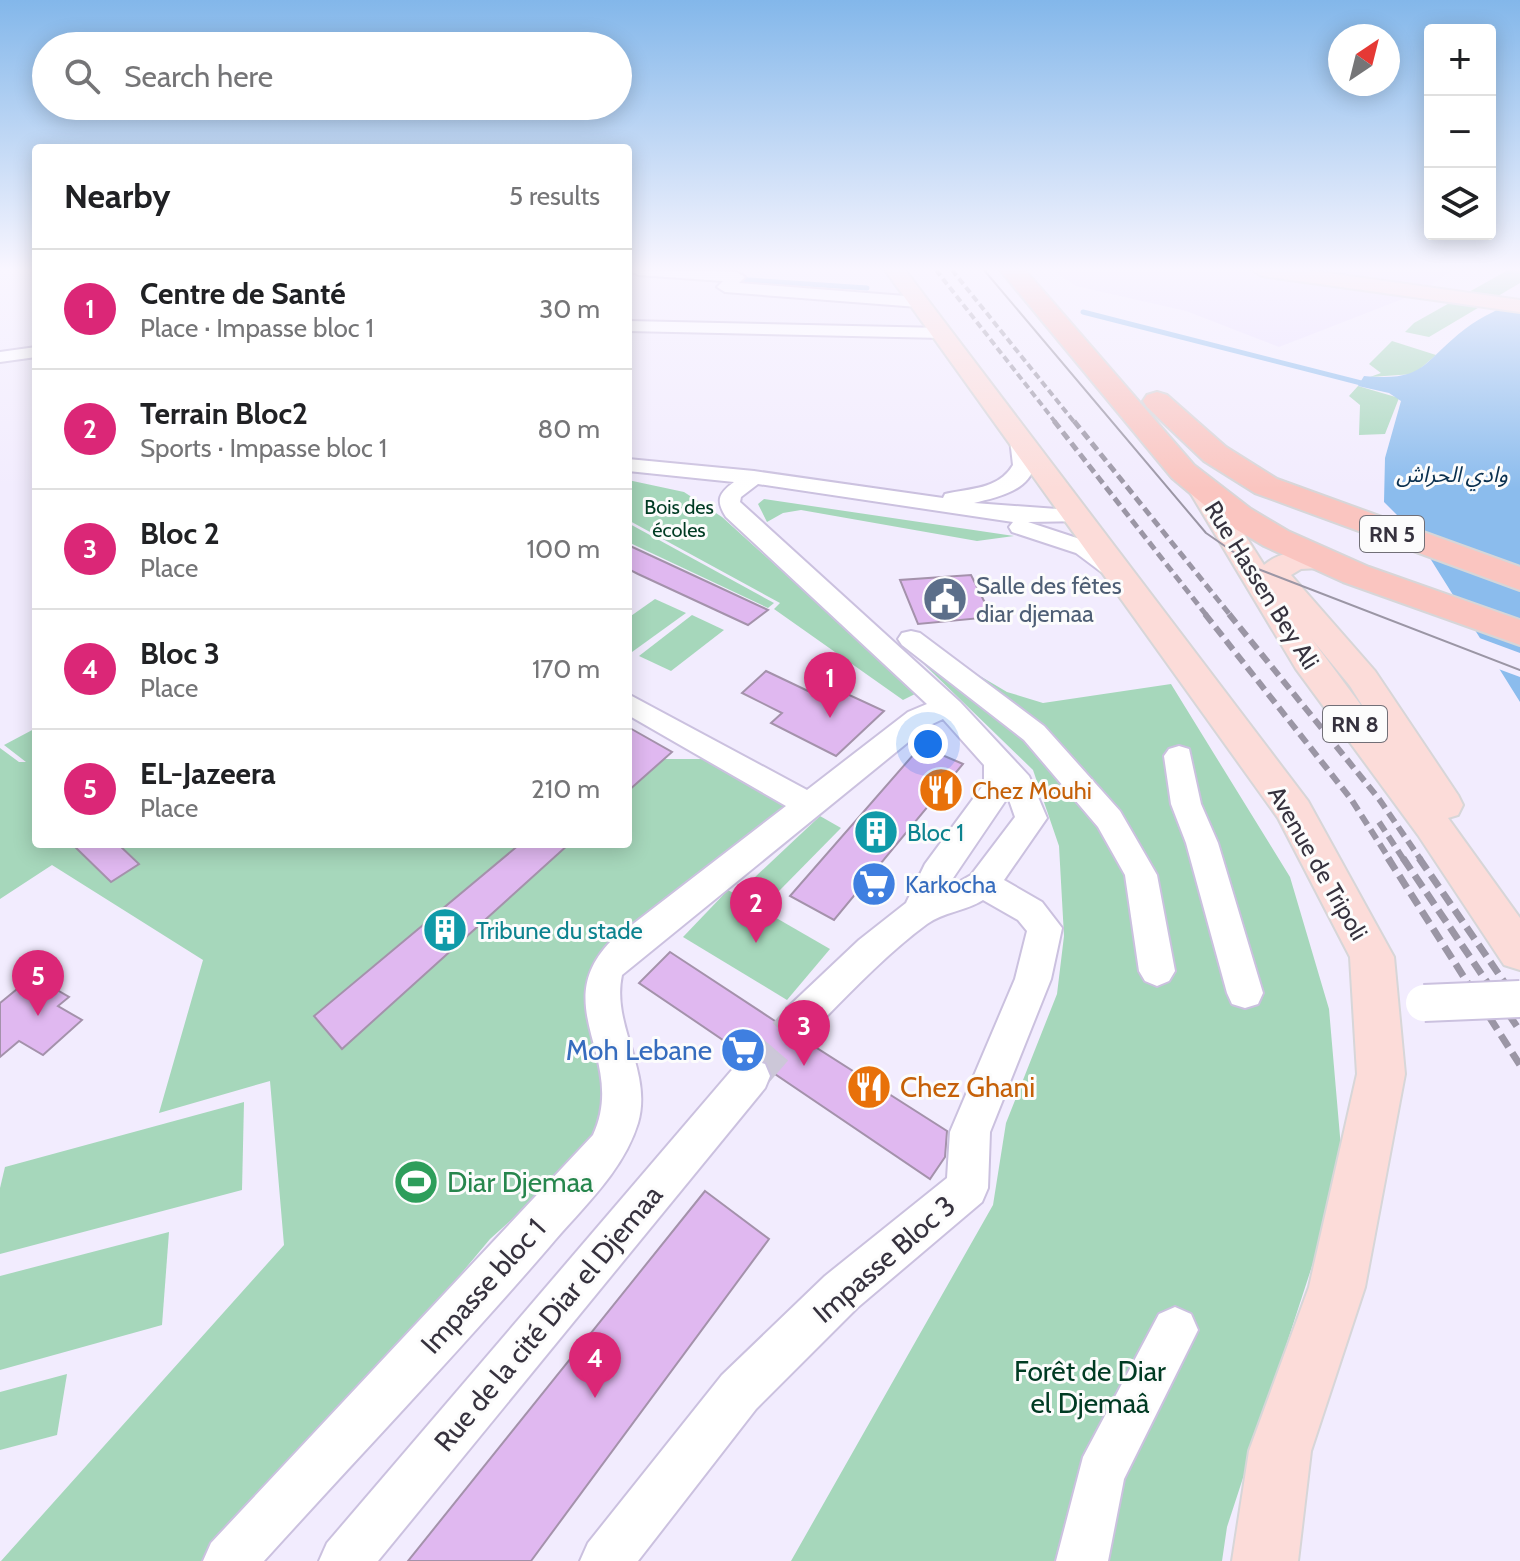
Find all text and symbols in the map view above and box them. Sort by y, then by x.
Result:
north arrow [1328,24,1400,96]
map controls [1424,24,1496,240]
button: + [1424,24,1496,96]
search box [32,32,632,120]
icon: search [60,54,104,98]
text: Search here [124,58,273,95]
button: − [1424,96,1496,168]
button: layers [1424,168,1496,240]
text: Nearby [64,175,171,217]
text: 5 results [509,180,600,212]
text: Centre de Santé [140,275,346,312]
text: 1 [85,293,95,325]
text: 30 m [539,293,600,325]
text: Place · Impasse bloc 1 [140,312,374,344]
text: Terrain Bloc2 [140,395,308,432]
text: 2 [83,413,97,445]
text: 80 m [537,413,600,445]
text: Sports · Impasse bloc 1 [140,432,387,464]
water label: وادي الحراش [1396,461,1508,492]
park label: Bois des écoles [644,495,714,542]
street label: Rue Hassen Bey Ali [1199,495,1325,675]
text: Bloc 2 [140,515,220,552]
road number: RN 5 [1360,516,1424,552]
text: 3 [83,533,97,565]
text: 100 m [527,533,600,565]
text: Place [140,552,198,584]
place label: Salle des fêtes diar djemaa [976,571,1122,628]
public building icon: Salle des fêtes diar djemaa [921,575,969,623]
text: Bloc 3 [140,635,220,672]
pin: 1 [804,652,856,718]
text: 4 [82,653,98,685]
text: 170 m [532,653,600,685]
text: Place [140,672,198,704]
road number: RN 8 [1323,706,1387,742]
your location [908,724,948,764]
text: EL-Jazeera [140,755,276,792]
restaurant icon: Chez Mouhi [917,766,965,814]
text: 5 [83,773,97,805]
text: 210 m [531,773,600,805]
place label: Chez Mouhi [972,776,1092,805]
street label: Avenue de Tripoli [1262,781,1374,945]
text: Place [140,792,198,824]
building icon: Bloc 1 [852,808,900,856]
place label: Bloc 1 [907,818,964,847]
supermarket icon: Karkocha [850,860,898,908]
place label: Karkocha [905,870,997,899]
pin: 2 [730,877,782,943]
building icon: Tribune du stade [421,906,469,954]
place label: Tribune du stade [476,916,643,945]
pin: 5 [12,950,64,1016]
pin: 3 [778,1000,830,1066]
supermarket icon: Moh Lebane [719,1026,767,1074]
place label: Moh Lebane [566,1033,712,1067]
restaurant icon: Chez Ghani [845,1063,893,1111]
place label: Chez Ghani [900,1070,1035,1104]
sports icon: Diar Djemaa [392,1158,440,1206]
place label: Diar Djemaa [447,1165,594,1199]
street label: Rue de la cité Diar el Djemaa [427,1178,670,1458]
street label: Impasse Bloc 3 [806,1188,962,1330]
street label: Impasse bloc 1 [414,1212,552,1360]
pin: 4 [569,1332,621,1398]
park label: Forêt de Diar el Djemaâ [1014,1354,1166,1420]

